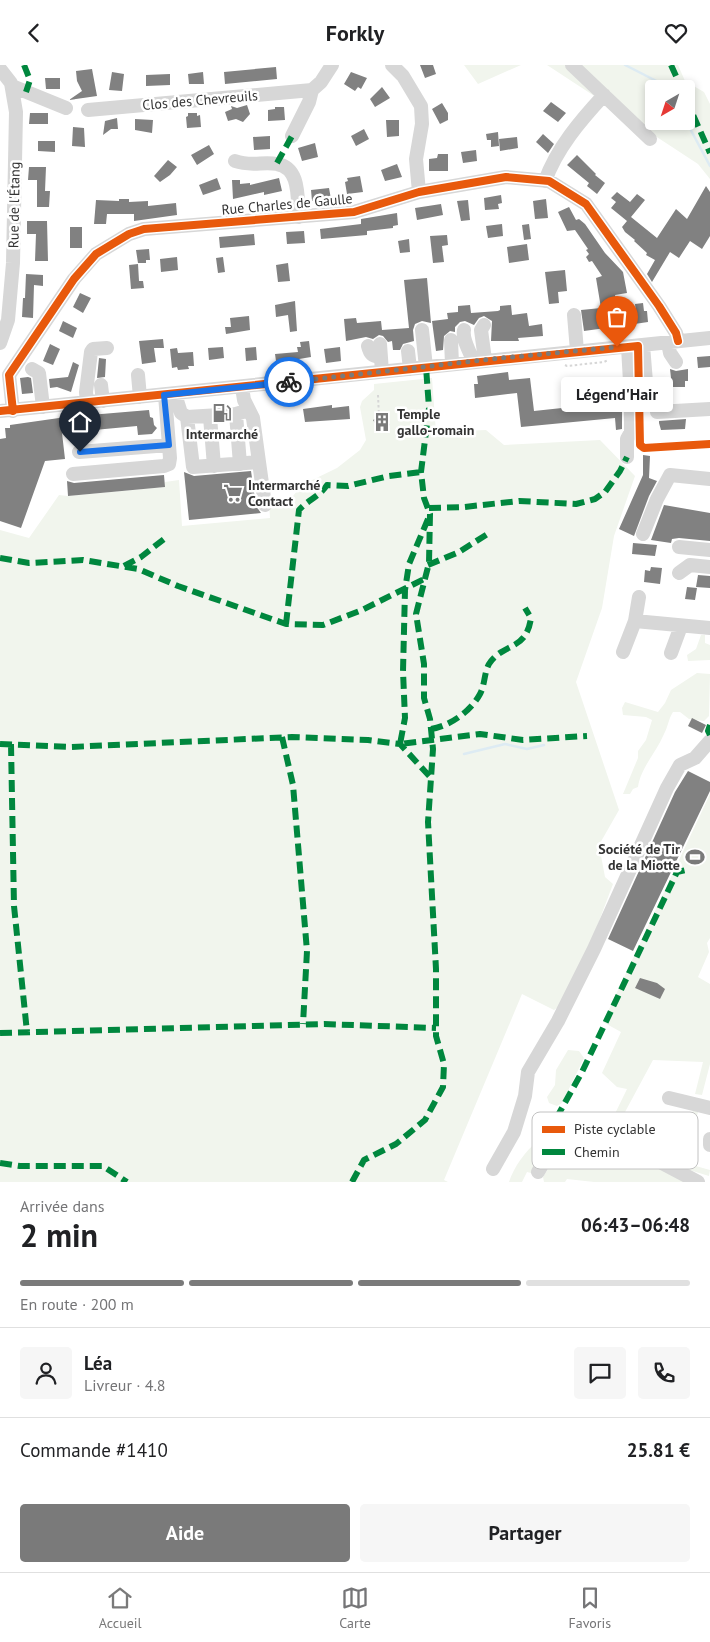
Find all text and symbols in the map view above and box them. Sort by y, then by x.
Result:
icon: back [20,19,48,47]
text: Forkly [326,19,384,47]
icon: heart [662,19,690,47]
north arrow [645,80,695,130]
map controls [645,80,695,130]
street label: Clos des Chevreuils [142,86,259,114]
street label: Rue de l'Étang [4,162,24,248]
street label: Rue Charles de Gaulle [221,189,353,219]
pin [596,296,638,347]
icon: bag [603,303,631,331]
courier [264,357,314,407]
icon: bike [275,368,303,396]
callout: Légend'Hair [561,377,673,412]
text: Légend'Hair [576,384,658,404]
pin [59,401,101,452]
fuel station icon: Intermarché [211,402,233,424]
place label: Temple gallo-romain [397,405,474,439]
icon: home [66,408,94,436]
building icon: Temple gallo-romain [371,411,393,433]
place label: Intermarché [186,425,258,443]
place label: Intermarché Contact [248,476,320,510]
supermarket icon: Intermarché Contact [222,482,244,504]
place label: Société de Tir de la Miotte [598,840,680,874]
sports icon: Société de Tir de la Miotte [684,846,706,868]
legend [532,1112,698,1169]
text: Piste cyclable [574,1120,656,1138]
text: Chemin [574,1143,620,1161]
text: Arrivée dans [20,1196,104,1216]
text: 06:43–06:48 [581,1213,690,1237]
text: 2 min [20,1214,98,1256]
text: En route · 200 m [20,1294,134,1314]
button: person [20,1347,72,1399]
button: chat [574,1347,626,1399]
button: phone [638,1347,690,1399]
text: Léa [84,1351,112,1375]
text: Livreur · 4.8 [84,1375,166,1395]
text: Commande #1410 [20,1438,168,1462]
text: 25.81 € [627,1438,690,1462]
button: Aide [20,1504,350,1562]
button: Partager [360,1504,690,1562]
tab: Accueil [99,1584,142,1632]
tab: Carte [339,1584,371,1632]
tab: Favoris [568,1584,611,1632]

